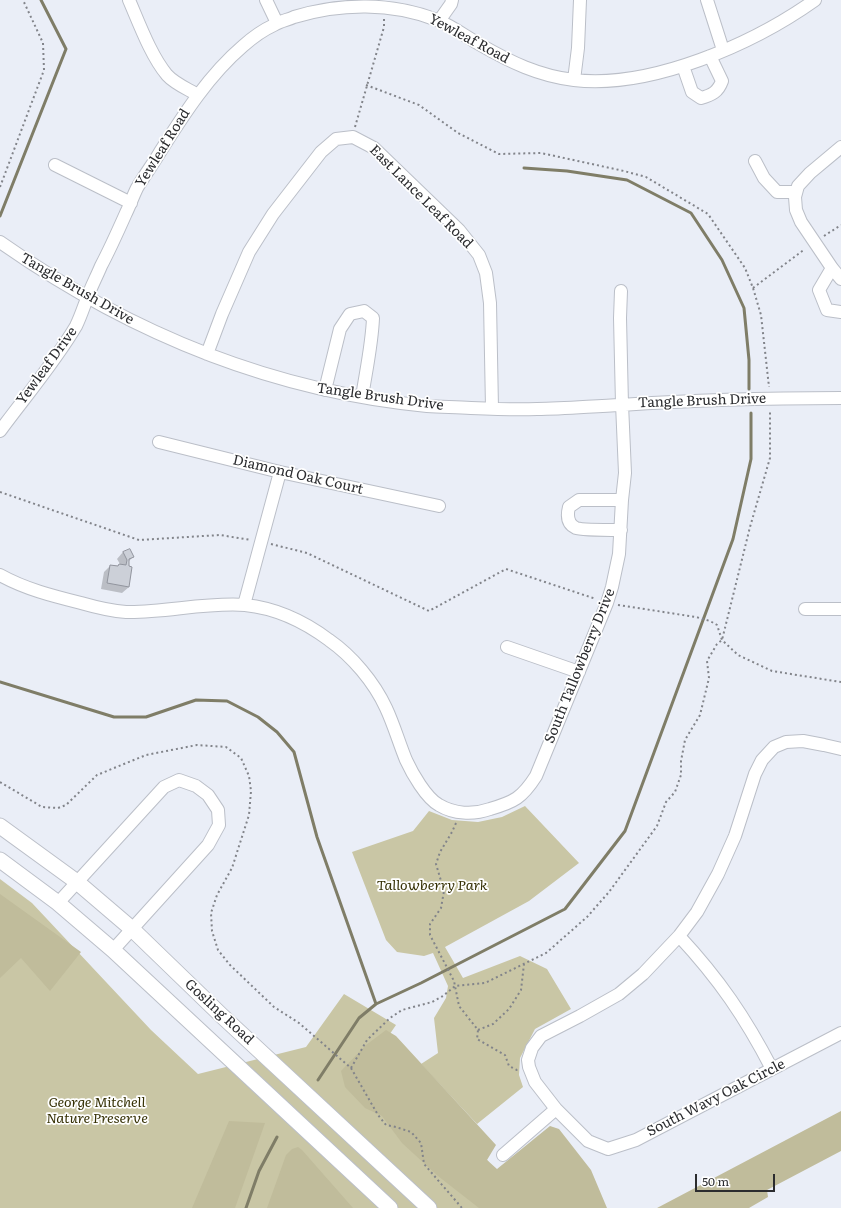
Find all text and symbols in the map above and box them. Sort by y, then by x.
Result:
street label: Yewleaf Road [426,11,512,67]
street label: Yewleaf Road [132,106,194,190]
street label: East Lance Leaf Road [366,142,476,252]
street label: Tangle Brush Drive [17,250,137,328]
street label: Yewleaf Drive [13,324,81,408]
street label: Tangle Brush Drive [315,380,445,414]
street label: Tangle Brush Drive [638,390,766,412]
street label: Diamond Oak Court [231,452,365,498]
street label: South Tallowberry Drive [541,586,619,746]
park label: Tallowberry Park [377,878,487,894]
street label: Gosling Road [181,976,257,1048]
street label: South Wavy Oak Circle [644,1056,788,1140]
park label: George Mitchell Nature Preserve [46,1095,148,1128]
scale bar [697,1166,777,1192]
text: 50 m [702,1172,729,1190]

